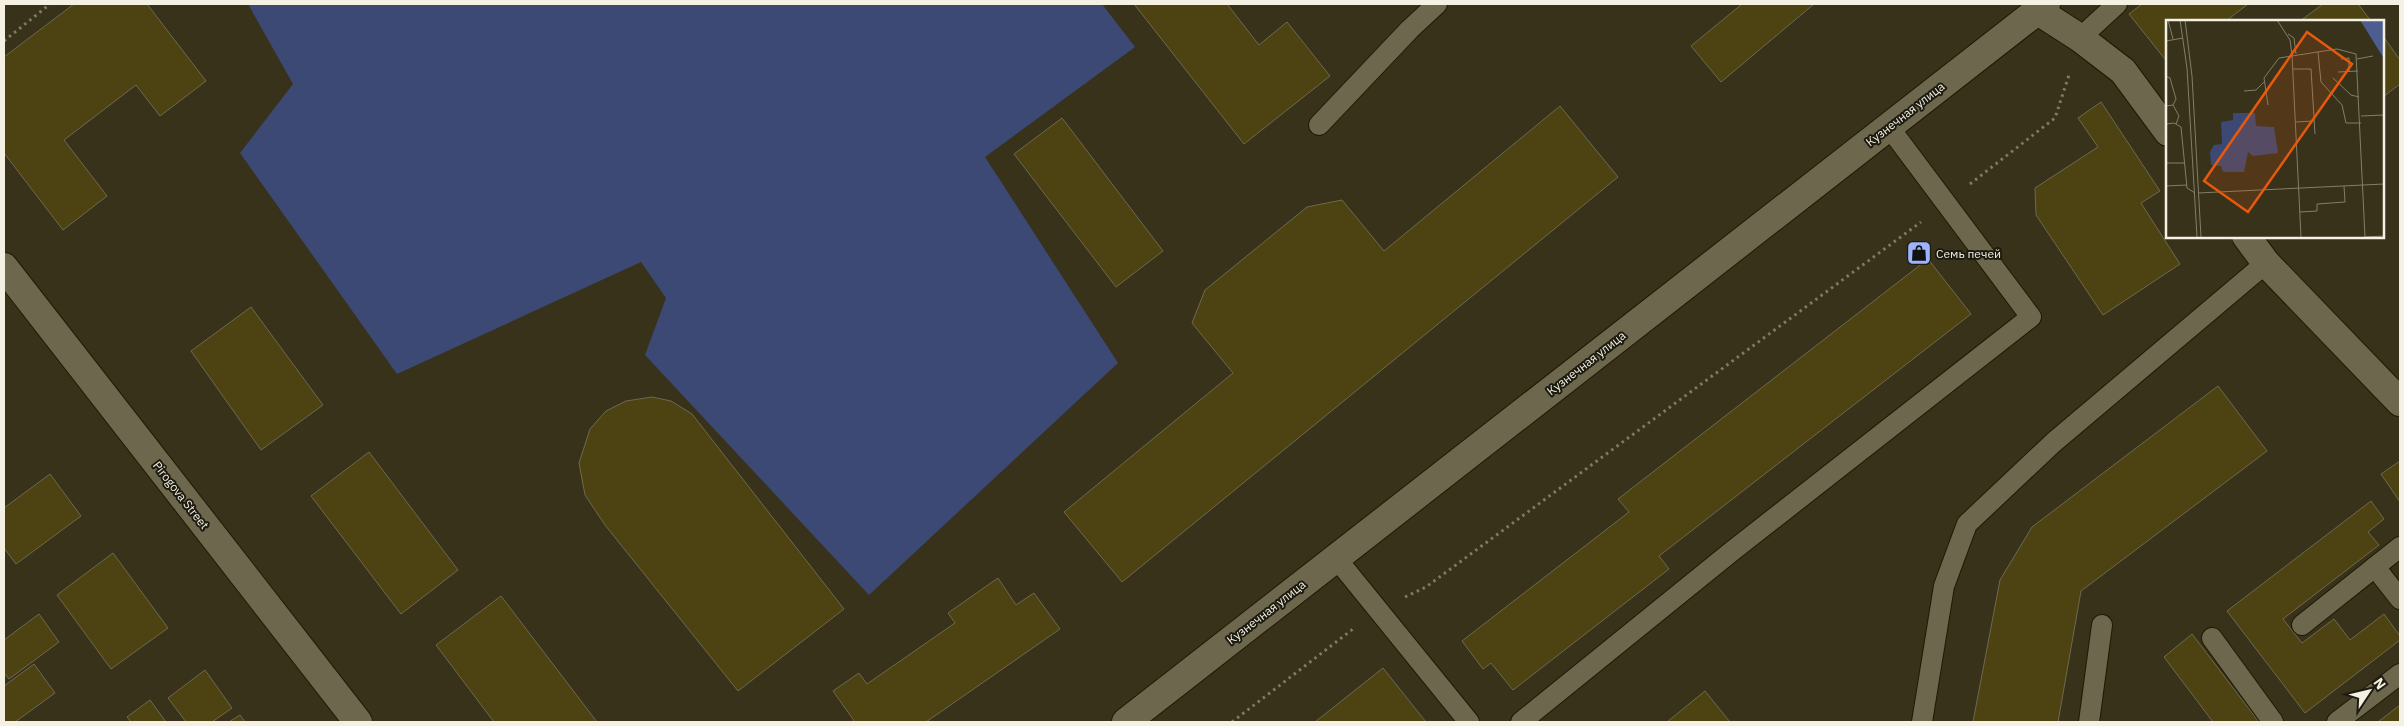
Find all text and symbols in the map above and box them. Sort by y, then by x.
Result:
inset map [2166,20,2384,238]
street label: Кузнечная улица [1863,78,1948,149]
shop icon: Семь печей [1906,240,1932,266]
place label: Семь печей [1936,246,2001,261]
street label: Кузнечная улица [1544,327,1629,398]
street label: Pirogova Street [150,458,212,532]
street label: Кузнечная улица [1224,576,1309,647]
north arrow [2344,666,2394,716]
text: N [2369,674,2390,693]

